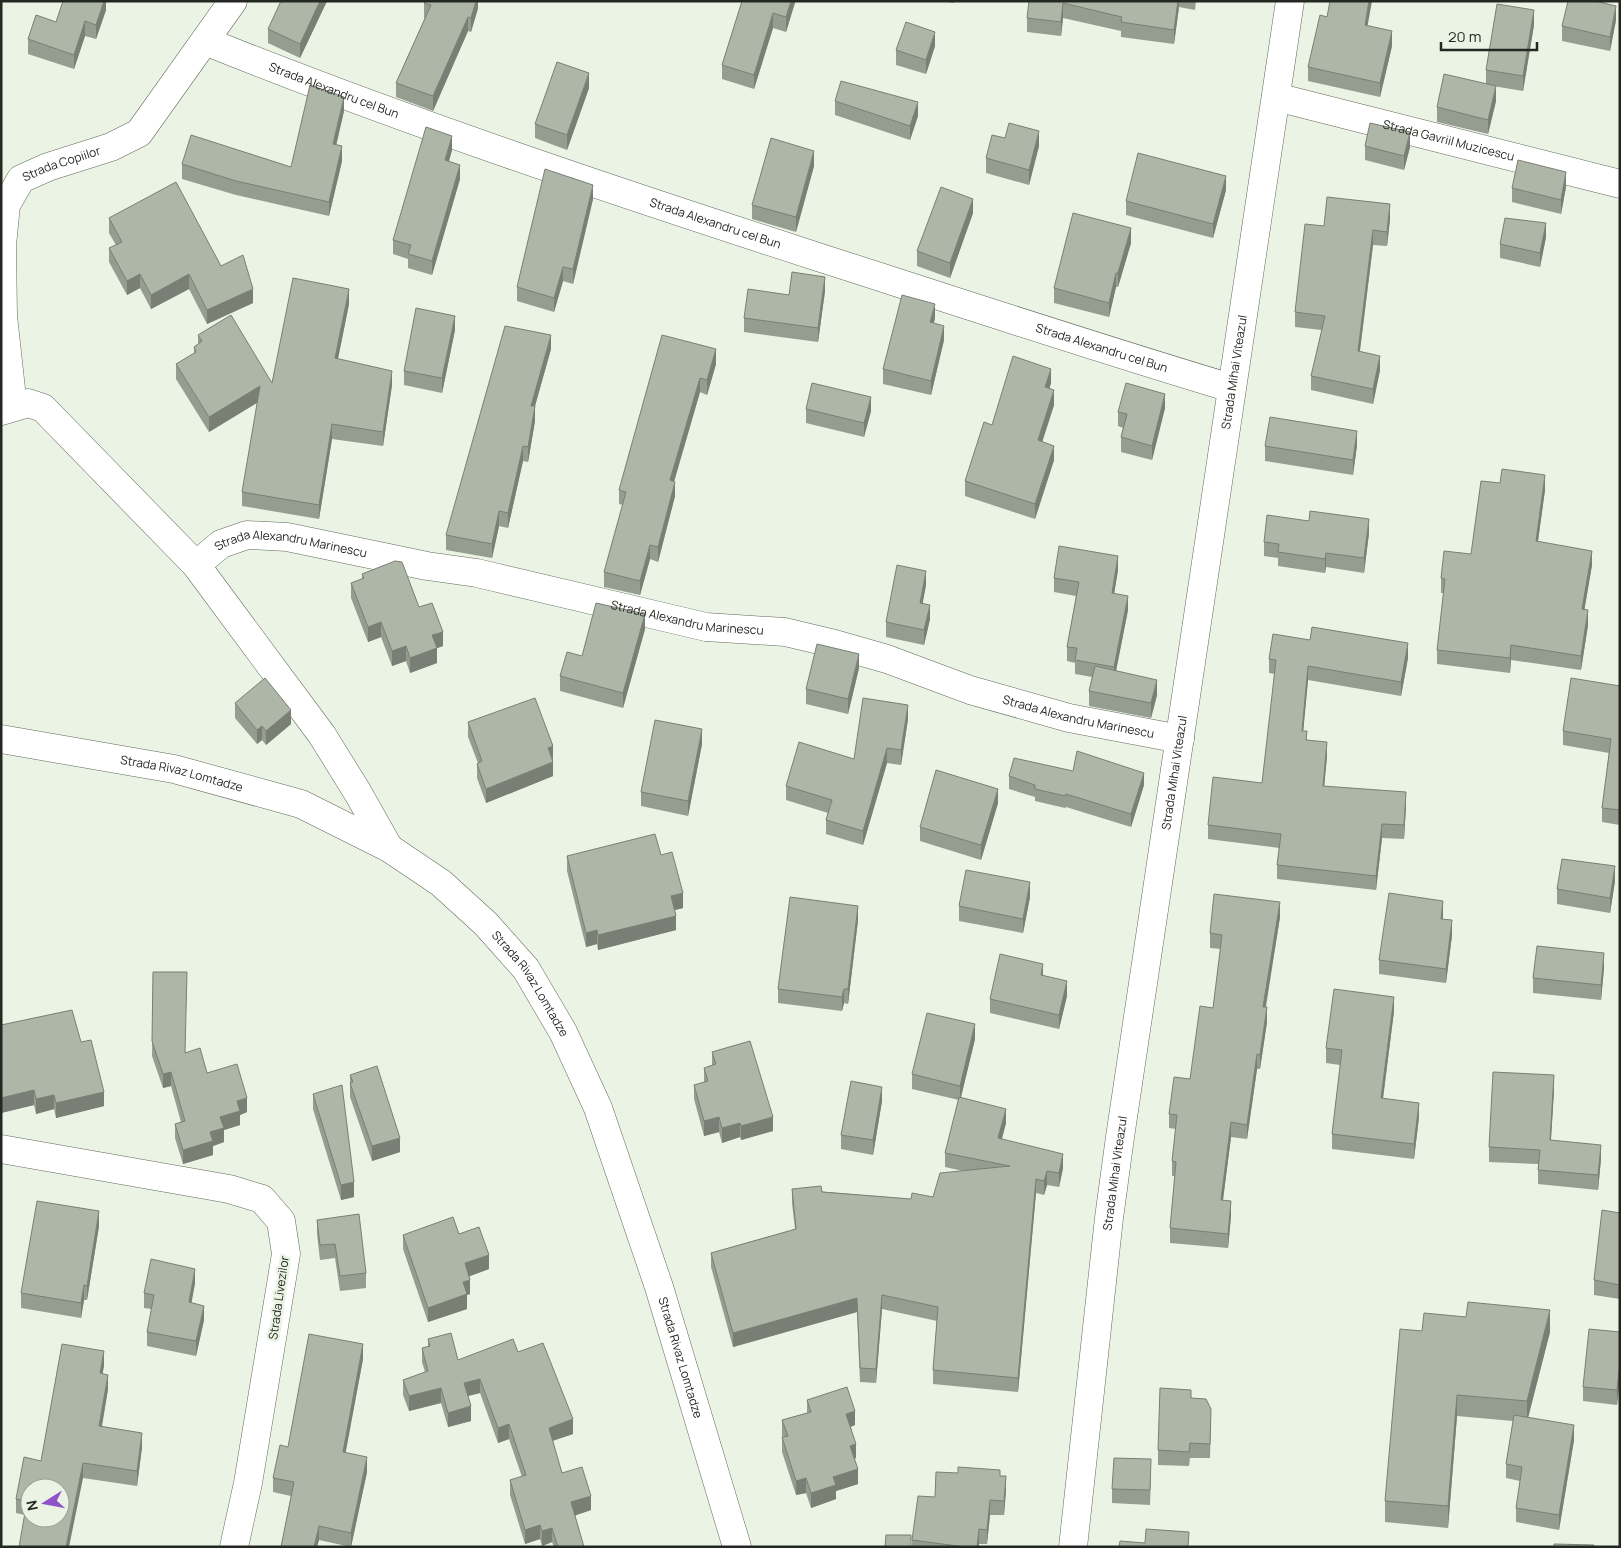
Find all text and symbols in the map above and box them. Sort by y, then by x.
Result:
scale bar [1441,20,1537,52]
text: 20 m [1448,26,1481,47]
street label: Strada Alexandru cel Bun [267,58,401,122]
street label: Strada Gavriil Muzicescu [1381,115,1516,165]
street label: Strada Copiilor [19,142,103,185]
street label: Strada Alexandru cel Bun [647,193,783,253]
street label: Strada Mihai Viteazul [1217,314,1251,430]
street label: Strada Alexandru cel Bun [1034,319,1170,376]
street label: Strada Alexandru Marinescu [210,526,369,561]
street label: Strada Alexandru Marinescu [609,596,764,639]
street label: Strada Alexandru Marinescu [1001,691,1156,742]
street label: Strada Mihai Viteazul [1157,714,1191,831]
street label: Strada Rivaz Lomtadze [119,751,245,796]
street label: Strada Rivaz Lomtadze [488,927,573,1039]
street label: Strada Mihai Viteazul [1099,1115,1131,1231]
street label: Strada Livezilor [264,1254,293,1341]
street label: Strada Rivaz Lomtadze [654,1295,707,1420]
north arrow [20,1478,70,1528]
text: N [21,1499,42,1512]

